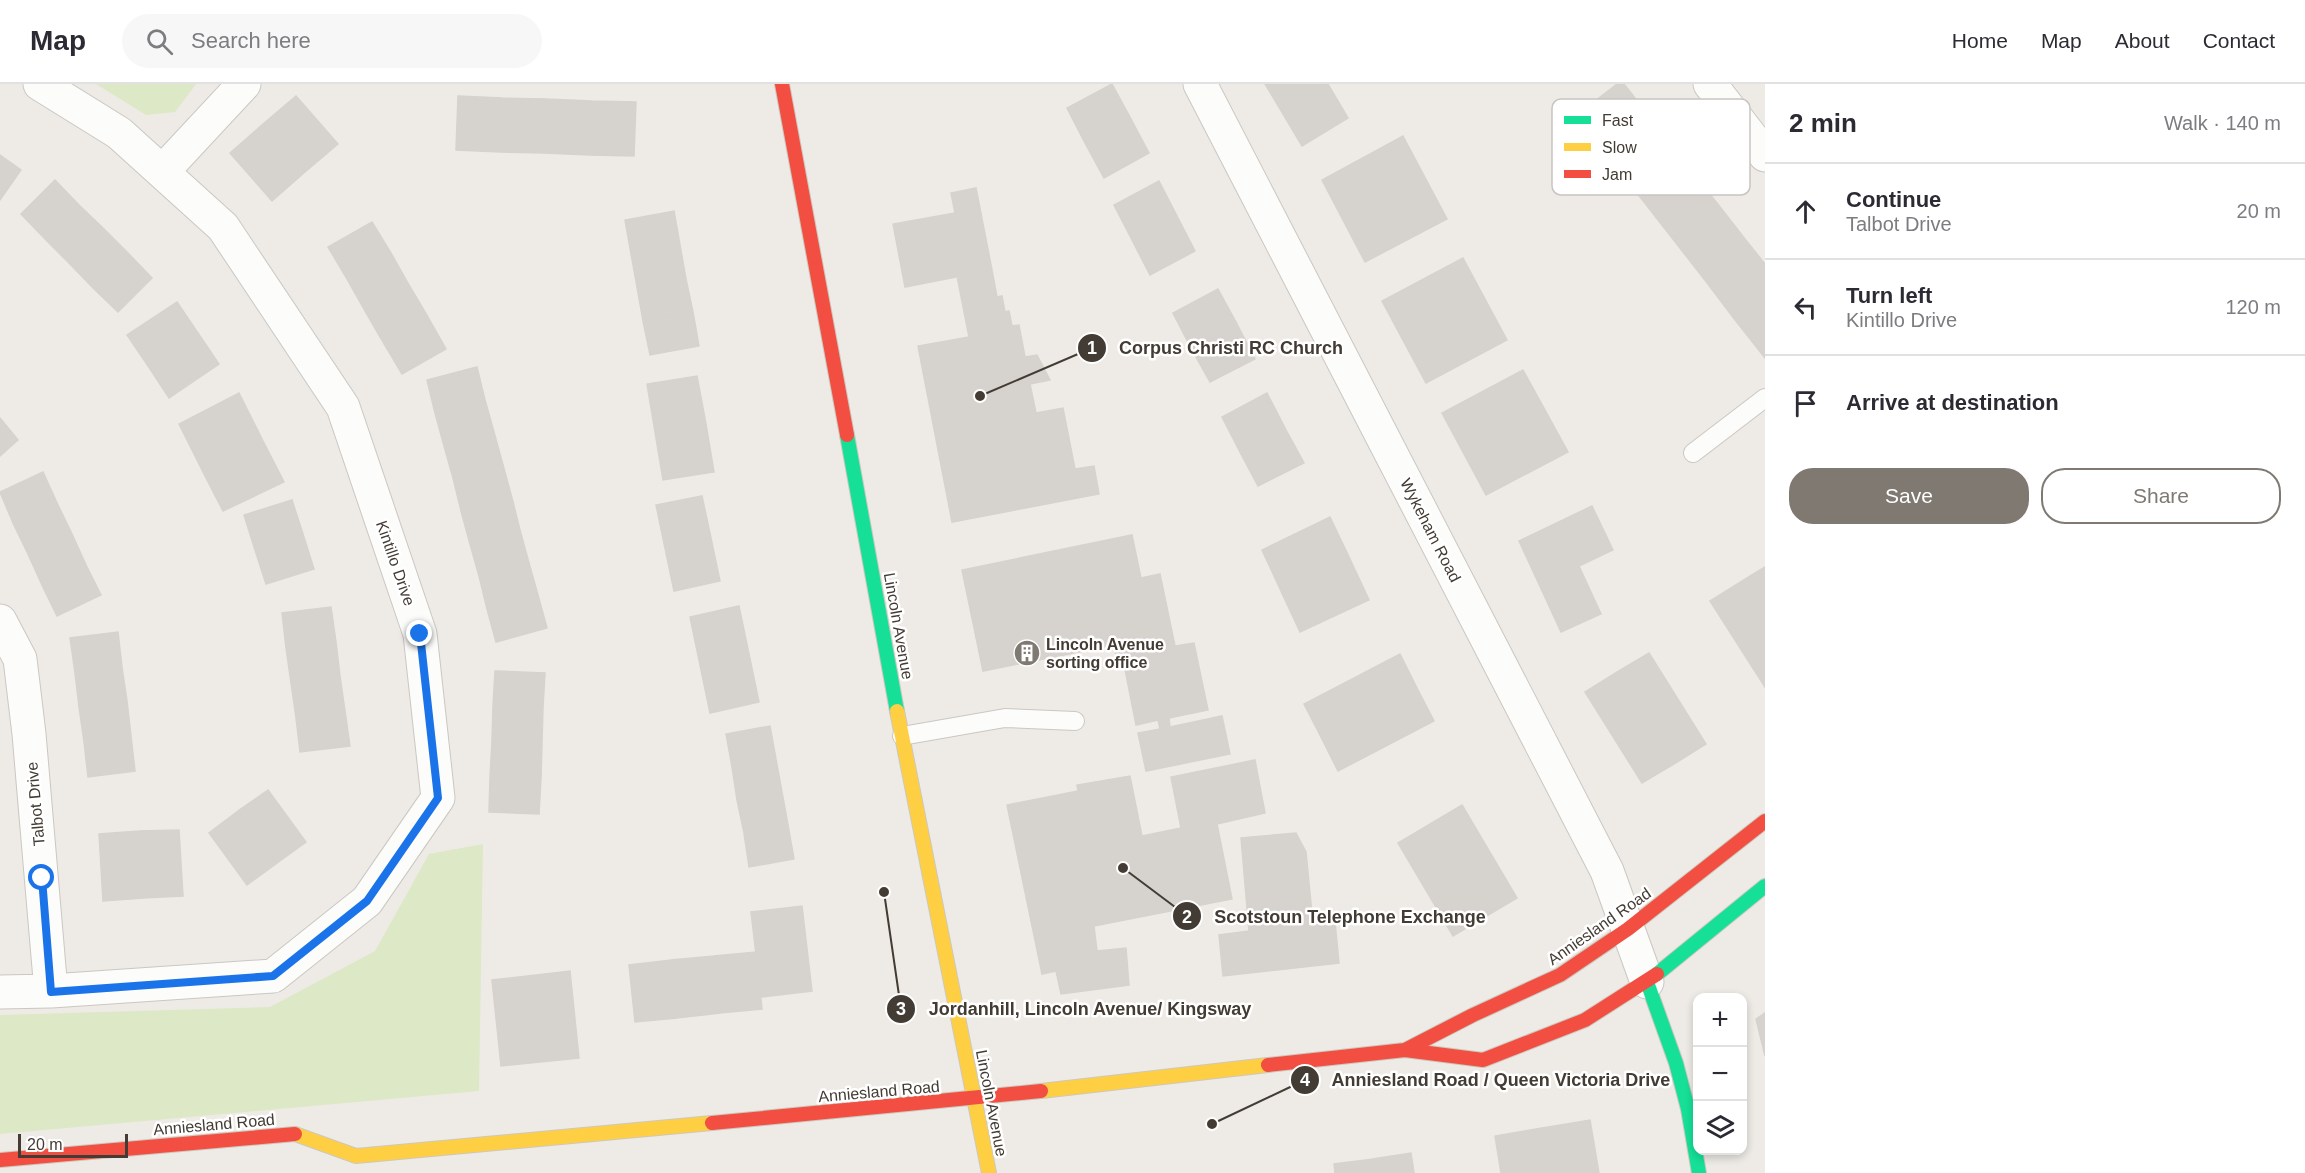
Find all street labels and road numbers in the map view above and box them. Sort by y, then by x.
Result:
street label: Wykeham Road [1397,476,1464,585]
street label: Kintillo Drive [373,518,418,608]
street label: Lincoln Avenue [881,571,916,681]
street label: Talbot Drive [23,761,48,847]
street label: Anniesland Road [1544,884,1654,968]
street label: Lincoln Avenue [973,1048,1010,1158]
street label: Anniesland Road [818,1078,940,1105]
street label: Anniesland Road [153,1111,275,1138]

